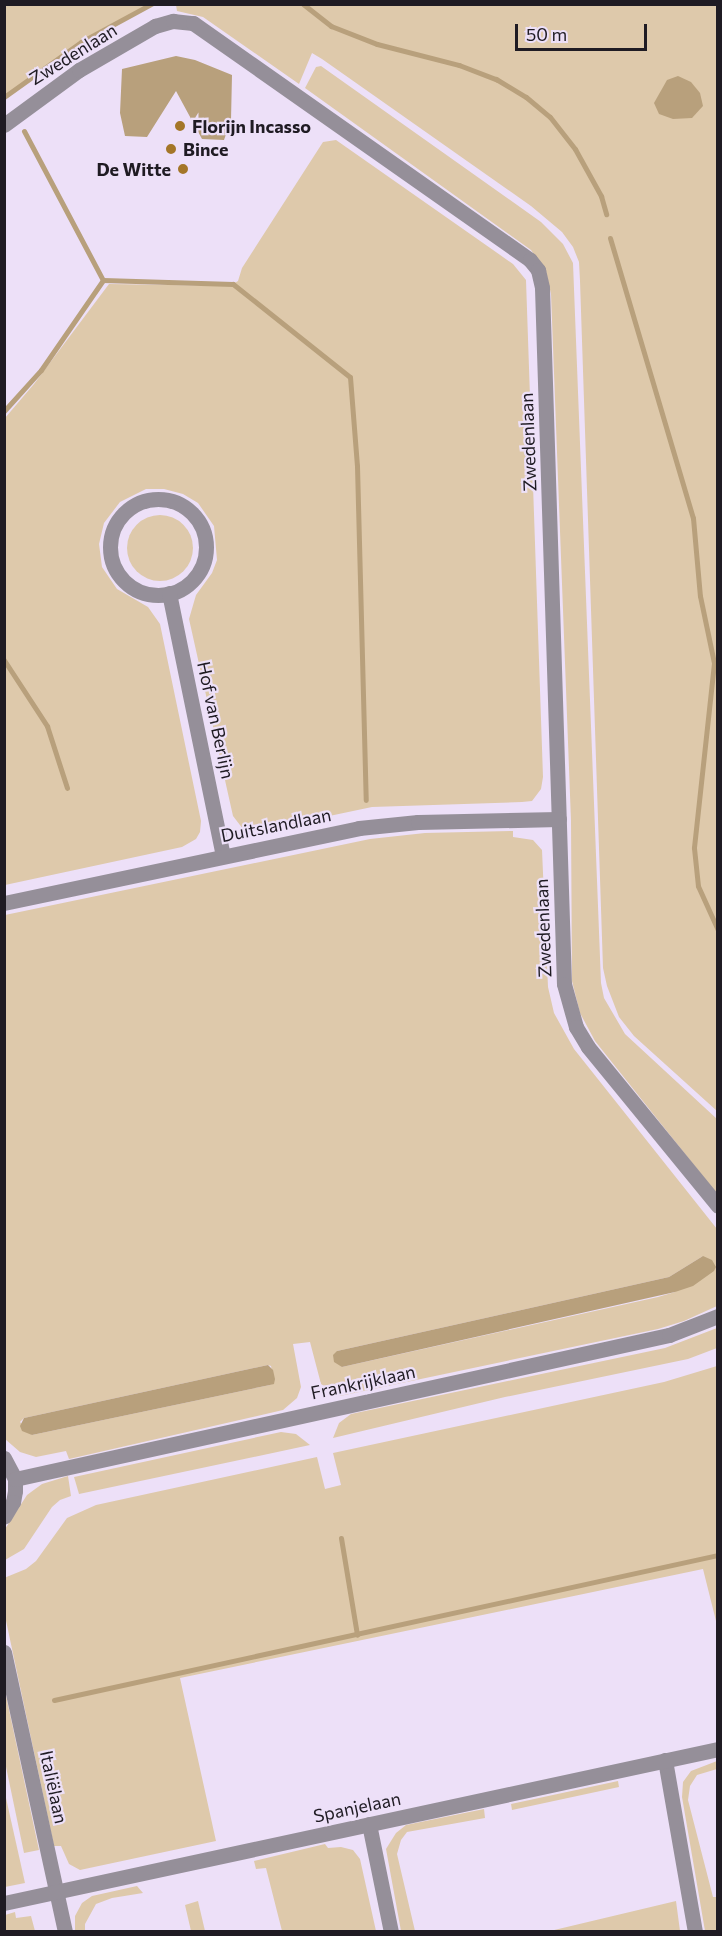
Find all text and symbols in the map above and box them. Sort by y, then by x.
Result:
scale bar [518,12,650,50]
street label: Zwedenlaan [25,19,121,89]
text: 50 m [526,23,567,45]
place label: Florijn Incasso [192,115,311,137]
marker: Florijn Incasso [173,119,187,133]
place label: Bince [183,138,229,160]
marker: Bince [164,142,178,156]
place label: De Witte [96,158,171,180]
marker: De Witte [176,162,190,176]
street label: Zwedenlaan [515,392,541,492]
street label: Hof van Berlijn [193,659,239,781]
street label: Duitslandlaan [219,804,333,846]
street label: Zwedenlaan [530,878,556,978]
street label: Frankrijklaan [309,1360,417,1404]
street label: Italiëlaan [36,1748,72,1826]
street label: Spanjelaan [311,1787,403,1827]

